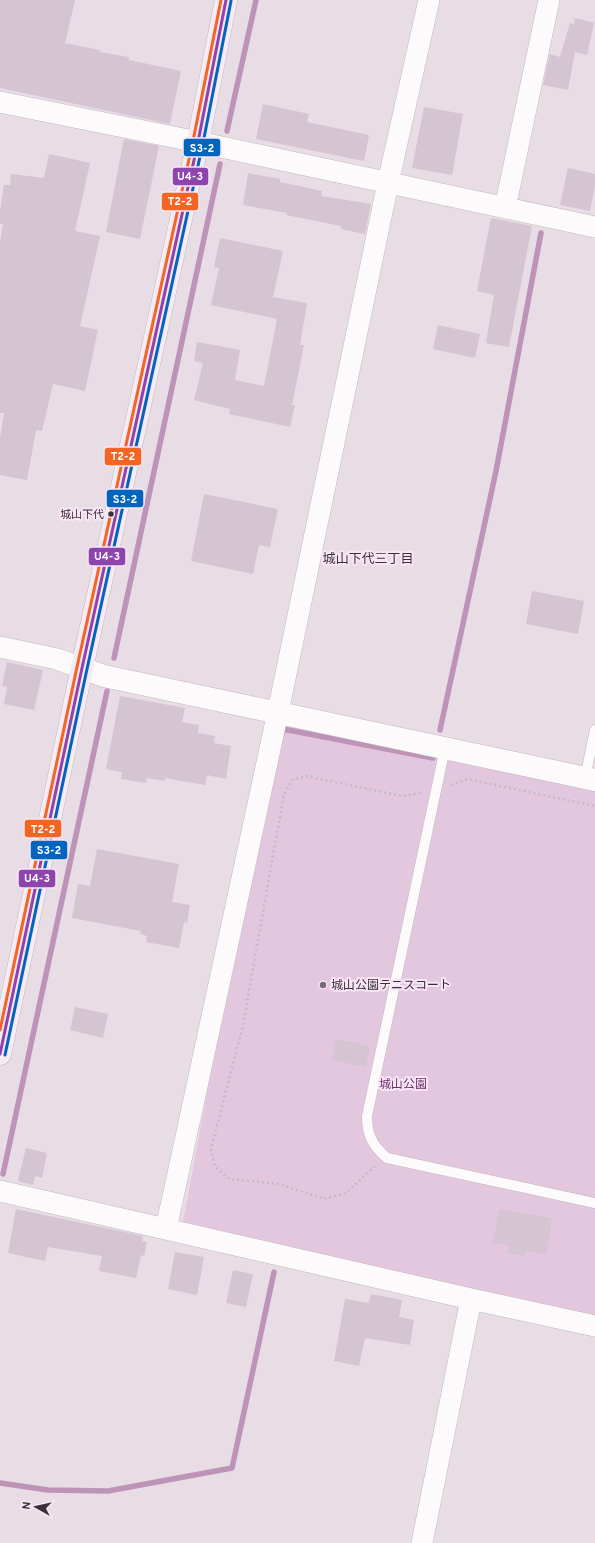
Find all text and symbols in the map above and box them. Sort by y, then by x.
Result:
line badge: S3-2 [183,138,221,157]
text: S3-2 [190,142,214,156]
line badge: U4-3 [172,167,209,186]
text: U4-3 [177,170,203,184]
line badge: T2-2 [161,192,199,211]
text: T2-2 [168,195,192,209]
line badge: T2-2 [104,447,142,466]
text: T2-2 [111,450,135,464]
line badge: S3-2 [106,489,144,508]
text: S3-2 [113,493,137,507]
place label: 城山下代 [60,508,104,522]
marker: 城山下代 [106,509,116,519]
line badge: U4-3 [88,547,126,566]
text: U4-3 [94,550,120,564]
district label: 城山下代三丁目 [322,551,414,568]
line badge: T2-2 [24,819,62,838]
text: T2-2 [31,823,55,837]
line badge: S3-2 [30,840,68,860]
text: S3-2 [37,844,61,858]
line badge: U4-3 [18,869,56,888]
text: U4-3 [24,872,50,886]
place label: 城山公園テニスコート [331,978,451,994]
marker: 城山公園テニスコート [318,980,328,990]
park label: 城山公園 [379,1077,427,1093]
north arrow [16,1487,56,1527]
text: N [20,1501,35,1511]

